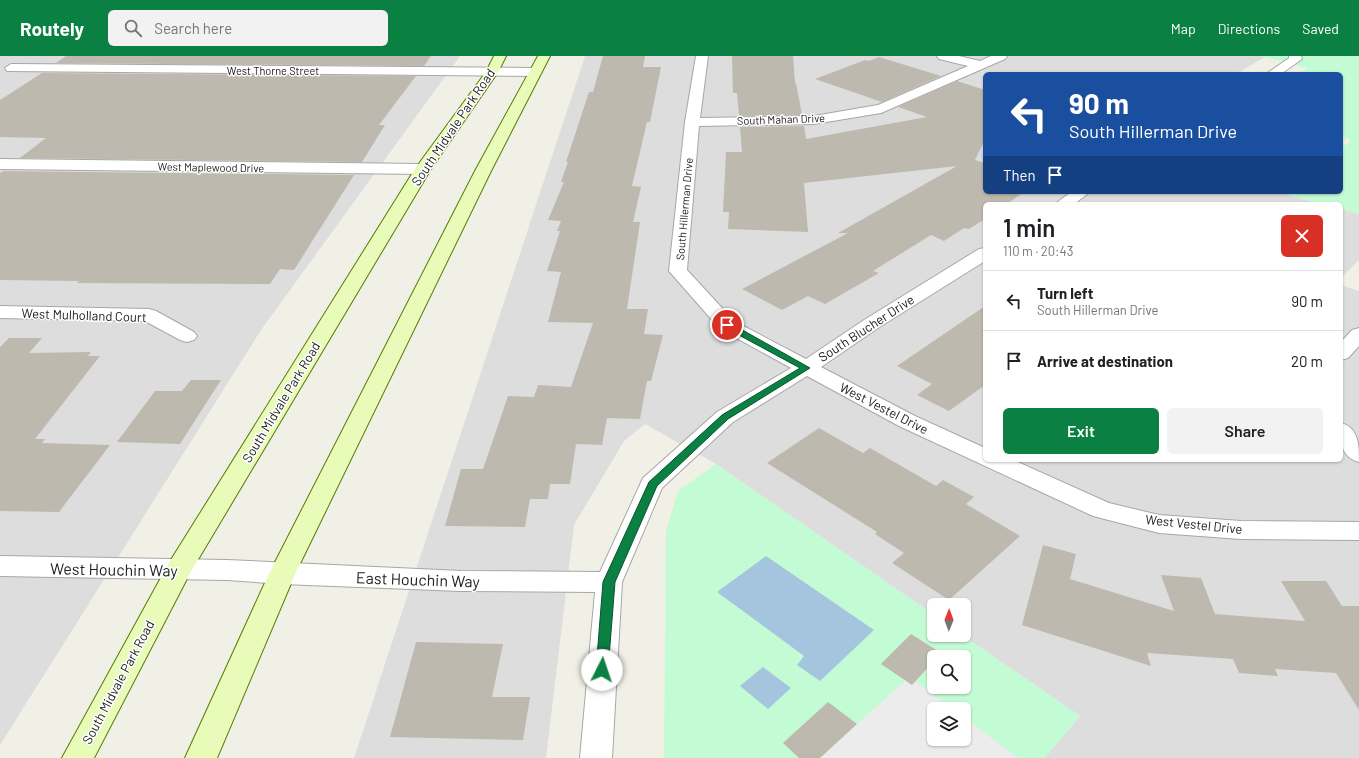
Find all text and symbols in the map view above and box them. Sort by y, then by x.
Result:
search box [108,10,388,46]
text: Routely [20,17,84,40]
icon: search [122,17,144,39]
text: Search here [154,19,232,37]
text: Map [1171,20,1196,37]
text: Directions [1218,20,1280,37]
text: Saved [1302,20,1339,37]
street label: West Thorne Street [227,64,319,77]
street label: South Midvale Park Road [408,65,498,189]
text: 90 m [1069,86,1129,120]
icon: left [1003,88,1055,140]
street label: South Mahan Drive [737,111,825,127]
text: South Hillerman Drive [1069,120,1237,142]
street label: South Hillerman Drive [673,157,695,261]
street label: West Maplewood Drive [158,160,265,174]
icon: arrive [1044,164,1066,186]
text: Then [1003,166,1036,184]
text: 1 min [1003,213,1055,242]
button: close [1281,215,1323,257]
text: 110 m · 20:43 [1003,243,1073,259]
text: Turn left [1037,284,1093,302]
icon: left [1003,290,1025,312]
street label: South Blucher Drive [815,291,917,365]
text: 90 m [1291,292,1323,310]
text: South Hillerman Drive [1037,302,1158,318]
street label: West Mulholland Court [21,305,147,325]
pin [710,308,744,342]
icon: arrive [716,314,738,336]
street label: South Midvale Park Road [239,339,323,465]
icon: arrive [1003,350,1025,372]
text: Arrive at destination [1037,352,1173,370]
text: 20 m [1291,352,1323,370]
street label: West Vestel Drive [837,379,931,437]
button: Exit [1003,408,1159,454]
button: Share [1167,408,1323,454]
street label: West Vestel Drive [1145,511,1243,537]
street label: West Houchin Way [50,558,179,580]
street label: East Houchin Way [356,567,481,591]
north arrow [927,598,971,642]
map controls [927,598,971,746]
street label: South Midvale Park Road [79,617,157,747]
position arrow [581,649,623,691]
button: search [927,650,971,694]
button: layers [927,702,971,746]

